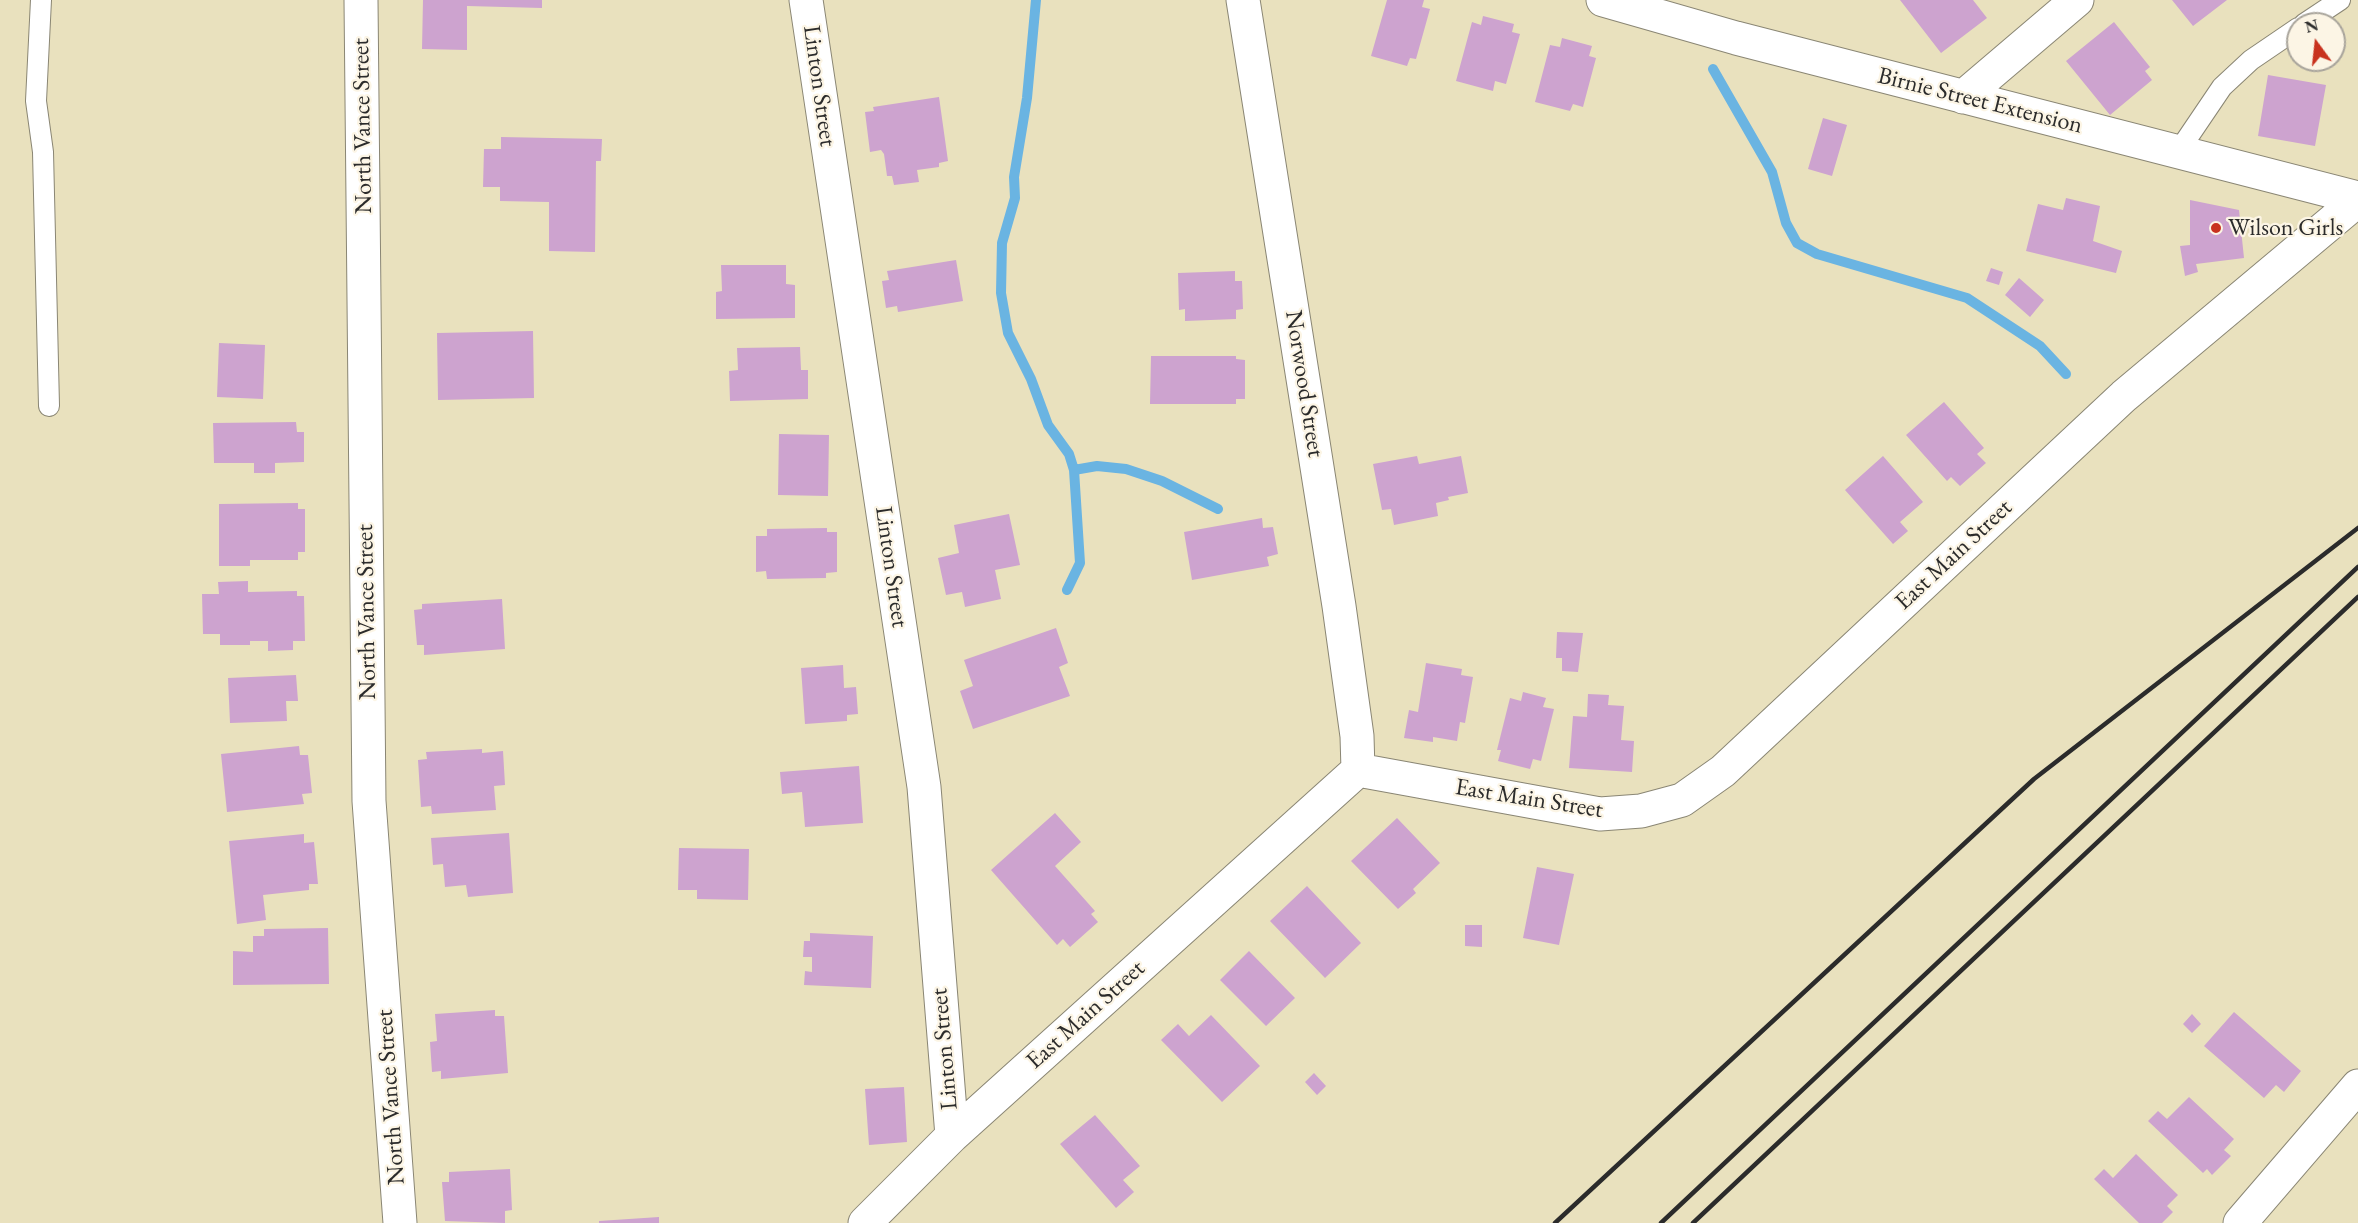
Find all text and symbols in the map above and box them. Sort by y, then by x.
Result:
north arrow [2286,12,2346,72]
text: N [2303,14,2321,38]
street label: Linton Street [796,23,842,149]
street label: North Vance Street [347,38,379,214]
street label: Birnie Street Extension [1875,62,2085,140]
place label: Wilson Girls [2228,214,2343,242]
marker: Wilson Girls [2209,221,2223,235]
street label: Norwood Street [1278,309,1330,459]
street label: East Main Street [1890,494,2018,616]
street label: Linton Street [868,504,914,630]
street label: North Vance Street [351,524,383,700]
street label: East Main Street [1453,773,1605,825]
street label: East Main Street [1021,954,1151,1076]
street label: Linton Street [925,987,965,1111]
street label: North Vance Street [371,1008,411,1186]

